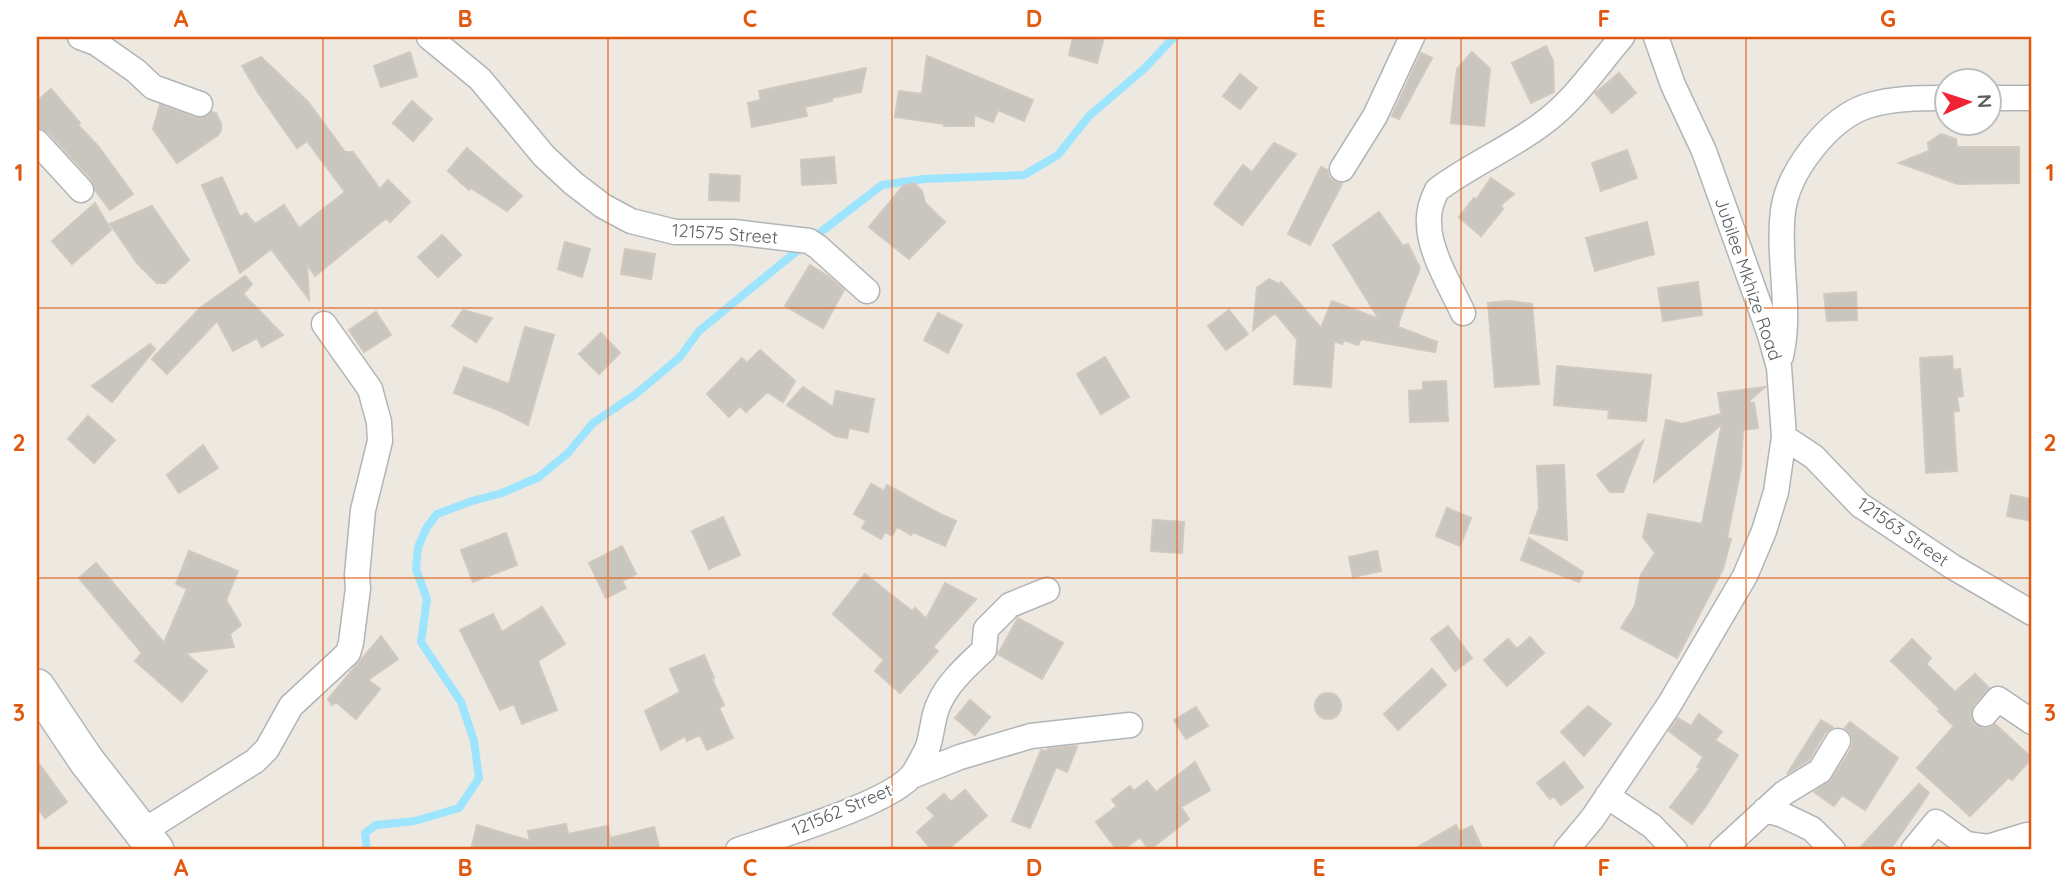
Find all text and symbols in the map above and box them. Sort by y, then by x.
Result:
text: A [174,4,189,33]
text: B [457,4,473,33]
text: C [743,4,757,33]
text: D [1026,4,1042,33]
text: E [1312,4,1326,33]
text: F [1598,4,1610,33]
text: G [1880,4,1896,33]
north arrow [1932,66,2002,136]
text: N [1973,94,1997,109]
text: 1 [15,158,23,187]
text: 1 [2046,158,2054,187]
street label: Jubilee Mkhize Road [1710,194,1787,364]
street label: 121575 Street [671,218,779,249]
text: 2 [12,428,26,457]
text: 2 [2043,428,2057,457]
street label: 121563 Street [1853,492,1953,572]
text: 3 [13,698,25,727]
text: 3 [2044,698,2056,727]
street label: 121562 Street [788,778,895,841]
text: A [174,853,189,882]
text: B [457,853,473,882]
text: C [743,853,757,882]
text: D [1026,853,1042,882]
text: E [1312,853,1326,882]
text: F [1598,853,1610,882]
text: G [1880,853,1896,882]

